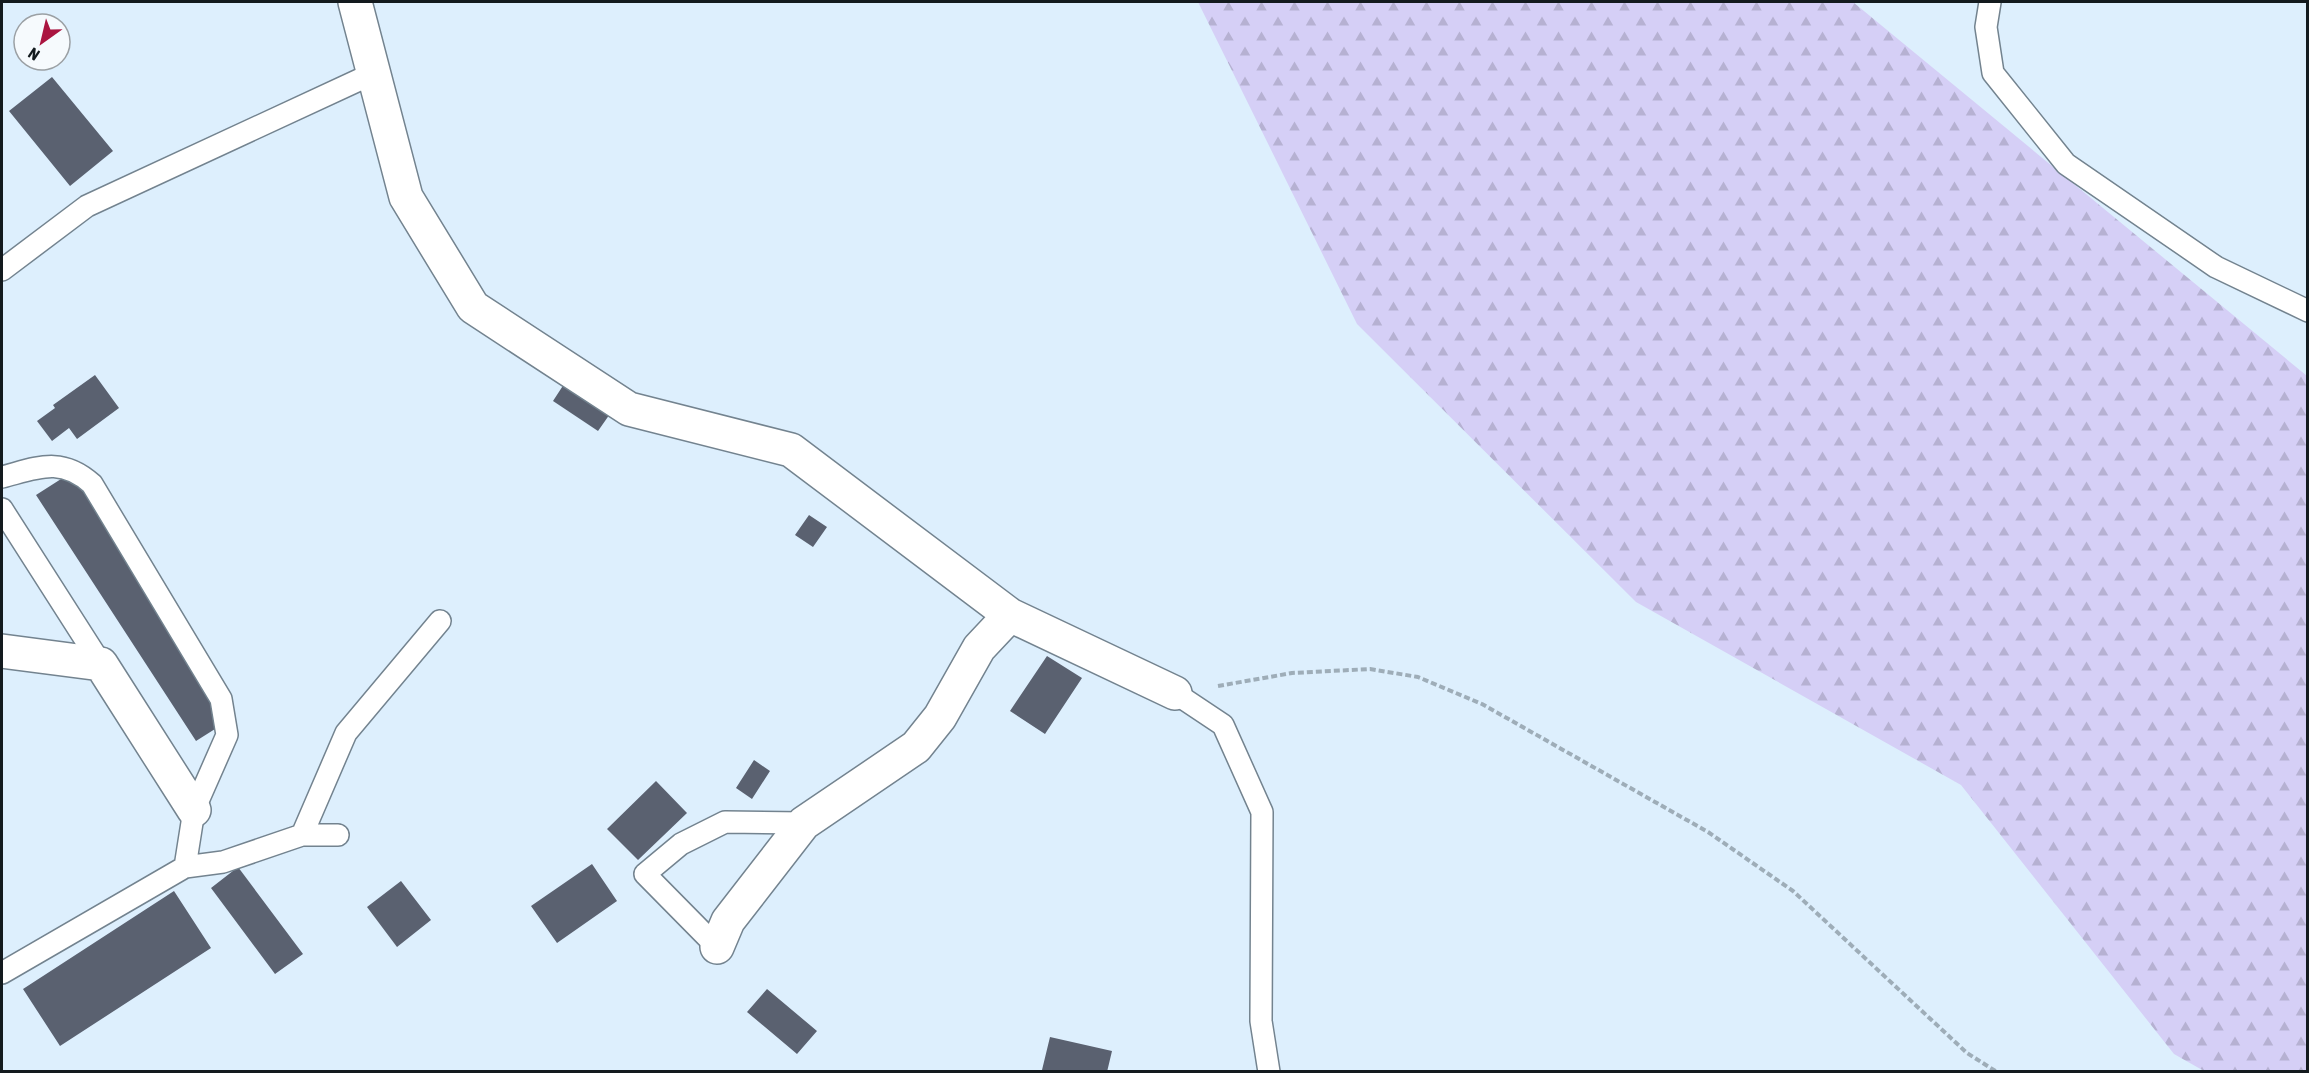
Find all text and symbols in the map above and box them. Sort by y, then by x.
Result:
north arrow [12,12,72,72]
text: N [25,44,43,65]

